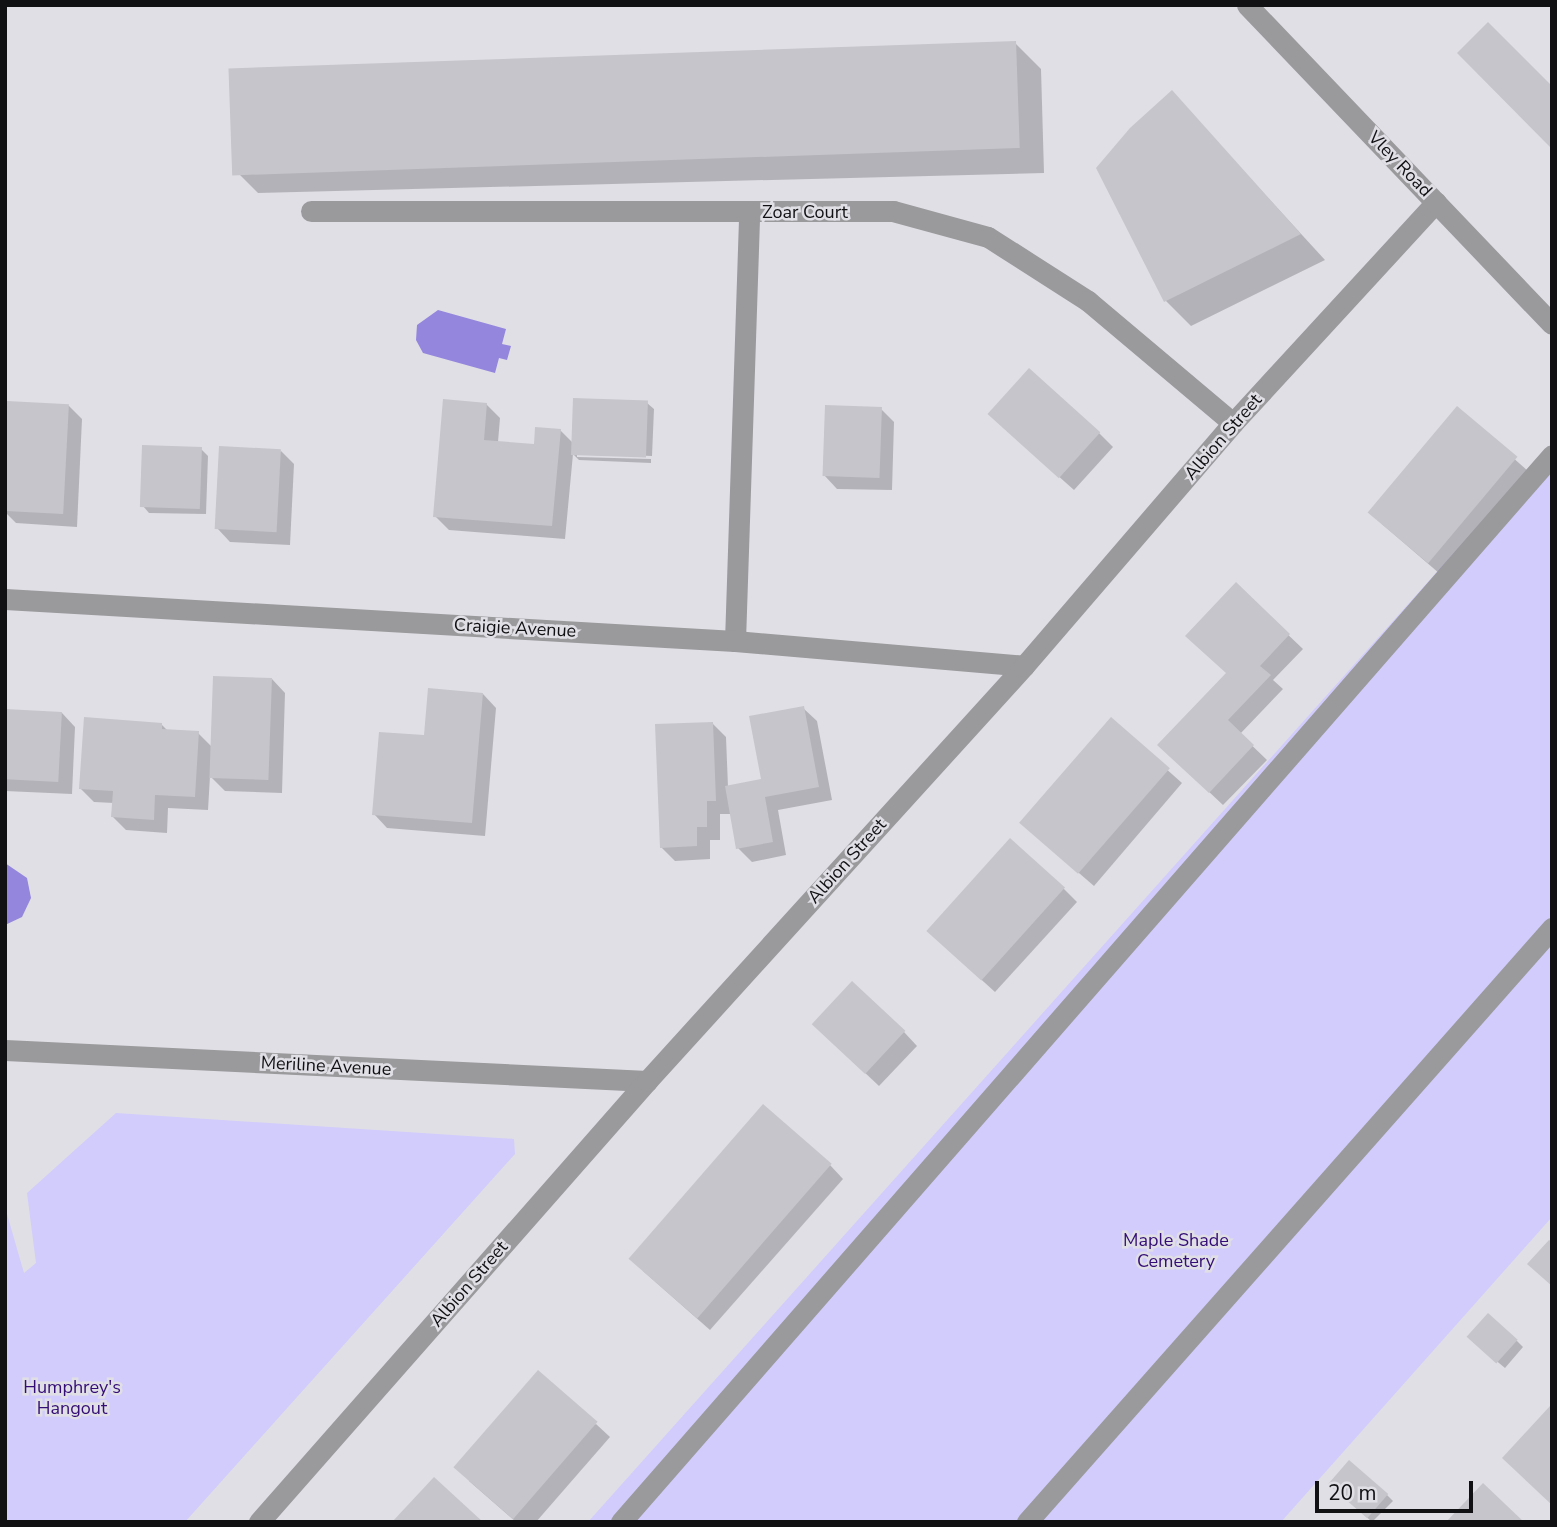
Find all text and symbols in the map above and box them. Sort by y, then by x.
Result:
street label: Vley Road [1363,127,1437,201]
street label: Zoar Court [762,201,848,223]
street label: Albion Street [1180,390,1266,484]
street label: Craigie Avenue [453,614,577,642]
street label: Albion Street [803,814,891,908]
street label: Meriline Avenue [260,1052,392,1080]
park label: Maple Shade Cemetery [1123,1230,1229,1272]
street label: Albion Street [426,1237,512,1331]
park label: Humphrey's Hangout [23,1377,121,1420]
scale bar [1319,1468,1476,1512]
text: 20 m [1328,1479,1377,1507]

